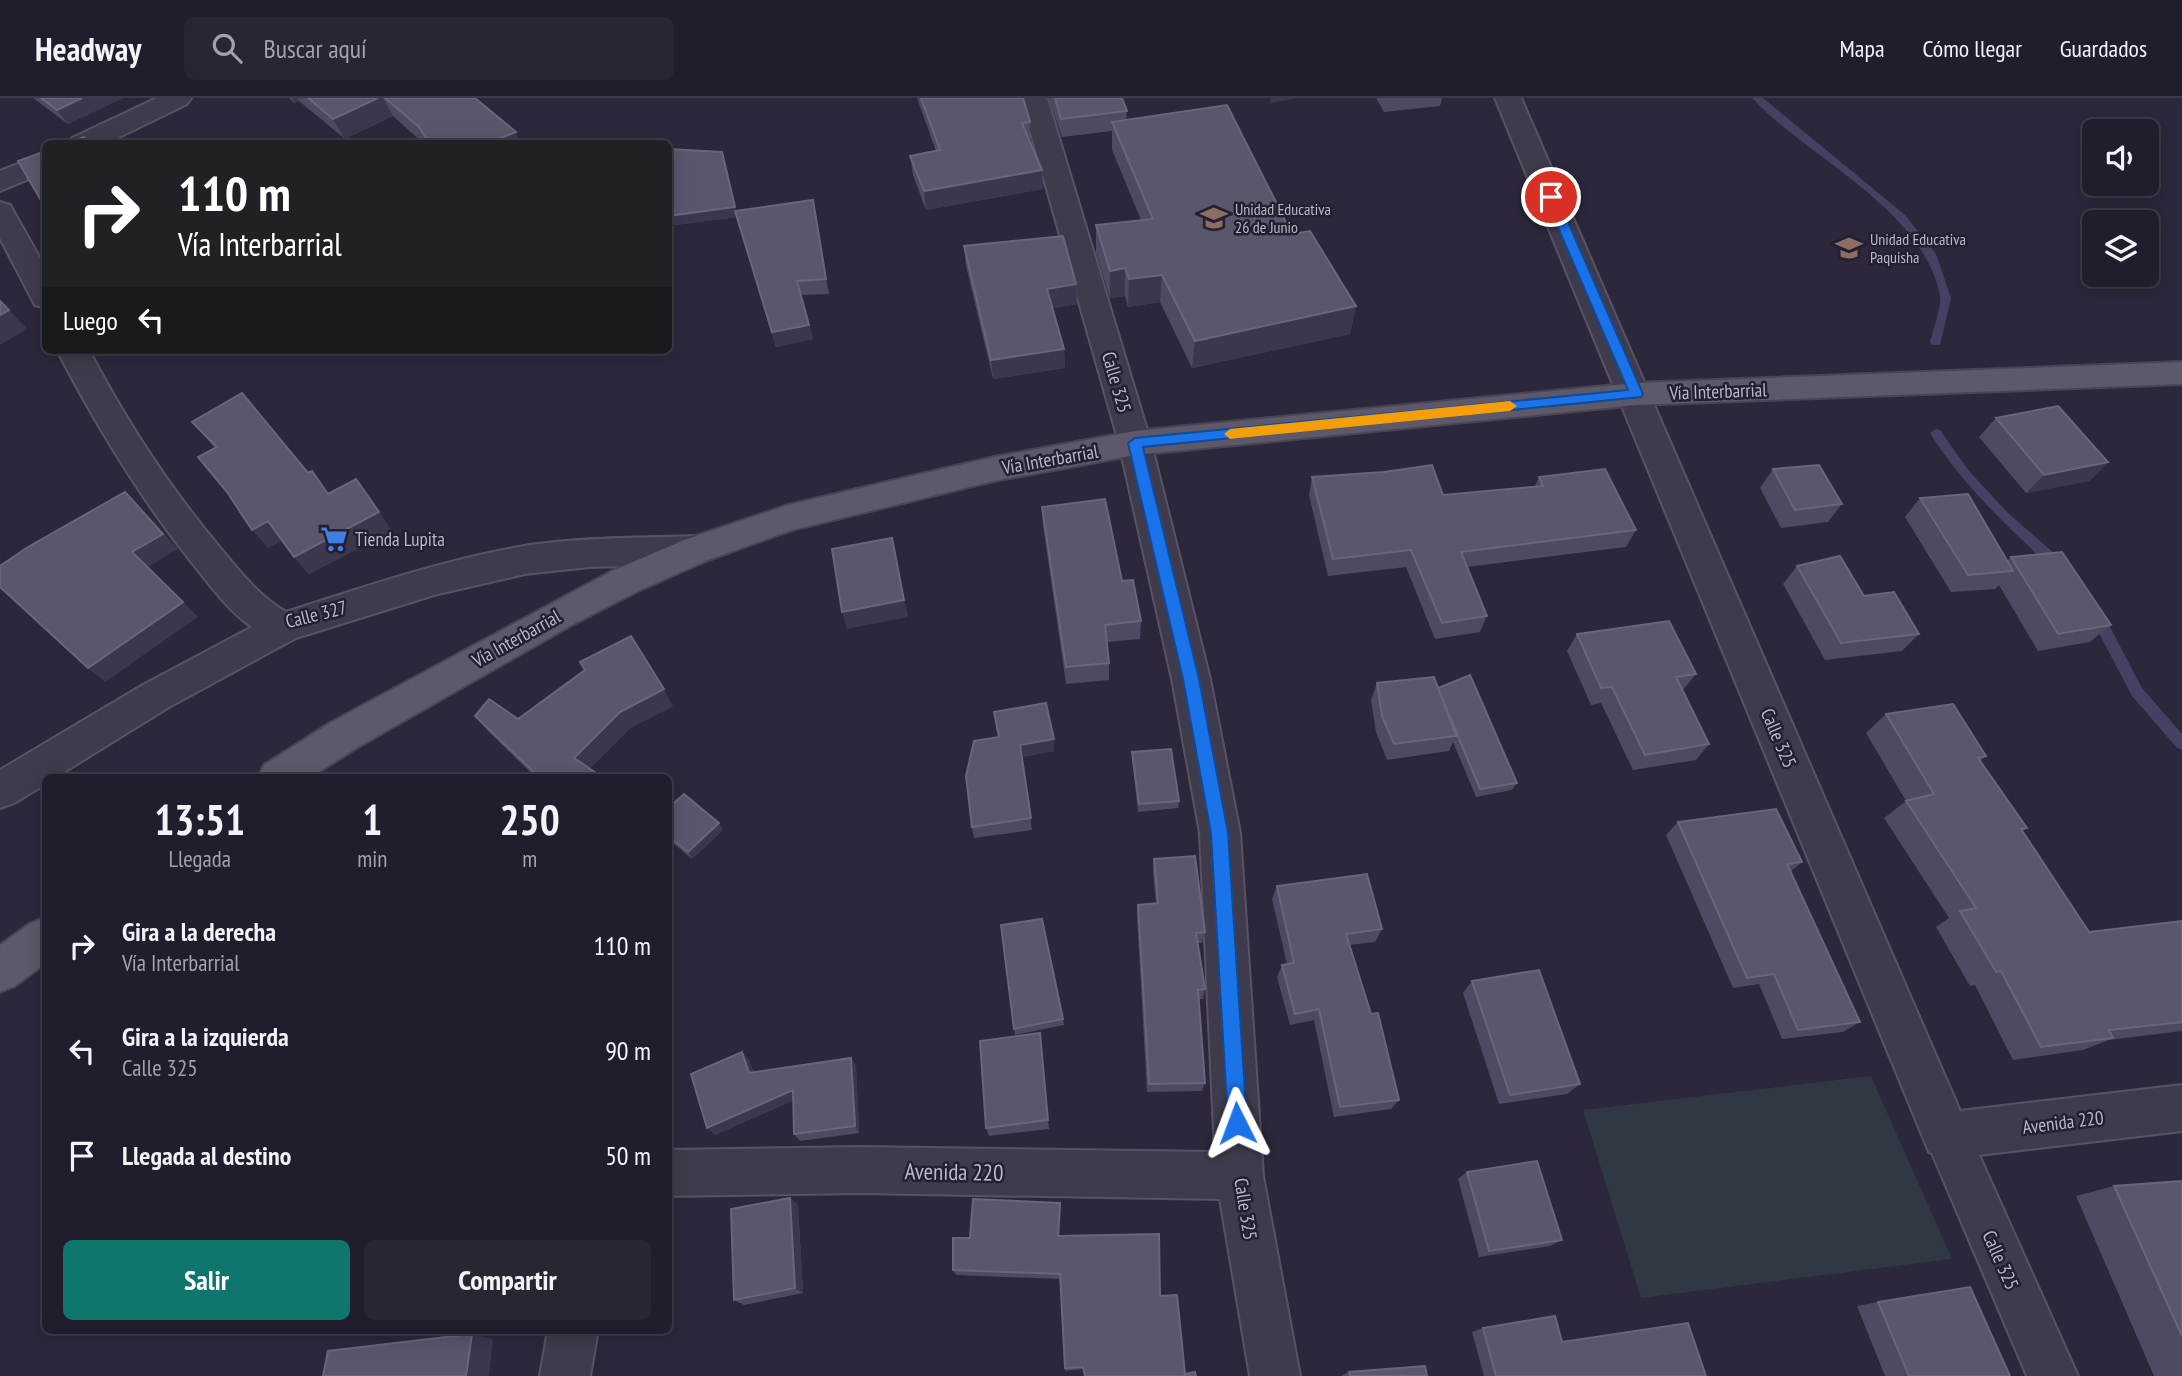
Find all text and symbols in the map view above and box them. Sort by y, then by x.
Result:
search box [184,17,674,80]
text: Headway [35,27,142,70]
icon: search [208,29,246,67]
text: Buscar aquí [264,32,367,65]
text: Mapa [1840,33,1885,64]
text: Cómo llegar [1923,33,2022,64]
text: Guardados [2060,33,2147,64]
map controls [2082,119,2159,287]
button: sound [2082,119,2159,196]
text: 110 m [178,161,291,225]
pin [1521,167,1581,227]
icon: right [63,168,154,259]
icon: arrive [1532,178,1570,216]
place label: Unidad Educativa 26 de Junio [1235,199,1331,237]
school or university icon: Unidad Educativa 26 de Junio [1199,203,1229,233]
button: layers [2082,210,2159,287]
text: Vía Interbarrial [178,223,342,265]
place label: Unidad Educativa Paquisha [1870,229,1966,267]
school or university icon: Unidad Educativa Paquisha [1834,233,1864,263]
icon: left [132,301,170,339]
text: Luego [63,304,118,337]
street label: Calle 325 [1097,349,1137,415]
street label: Vía Interbarrial [1668,377,1768,405]
street label: Vía Interbarrial [999,439,1100,479]
supermarket icon: Tienda Lupita [319,524,349,554]
place label: Tienda Lupita [355,527,445,551]
street label: Calle 327 [283,595,349,633]
street label: Vía Interbarrial [467,604,565,673]
street label: Calle 325 [1756,705,1802,771]
text: 13:51 [154,792,245,847]
text: 1 [362,792,382,847]
text: 250 [500,792,560,847]
text: Llegada [168,844,231,873]
text: min [357,844,387,873]
text: m [522,844,537,873]
text: Gira a la derecha [122,915,276,948]
icon: right [63,927,101,965]
text: 110 m [593,929,651,962]
text: Vía Interbarrial [122,948,240,977]
text: Gira a la izquierda [122,1020,289,1053]
icon: left [63,1032,101,1070]
text: 90 m [605,1034,651,1067]
text: Calle 325 [122,1053,198,1082]
position arrow [1200,1086,1274,1160]
street label: Avenida 220 [2021,1105,2105,1139]
icon: arrive [63,1137,101,1175]
text: Llegada al destino [122,1139,291,1172]
text: 50 m [605,1139,651,1172]
street label: Avenida 220 [904,1156,1004,1187]
street label: Calle 325 [1229,1176,1263,1242]
street label: Calle 325 [1977,1227,2025,1293]
button: Salir [63,1240,350,1320]
button: Compartir [364,1240,651,1320]

